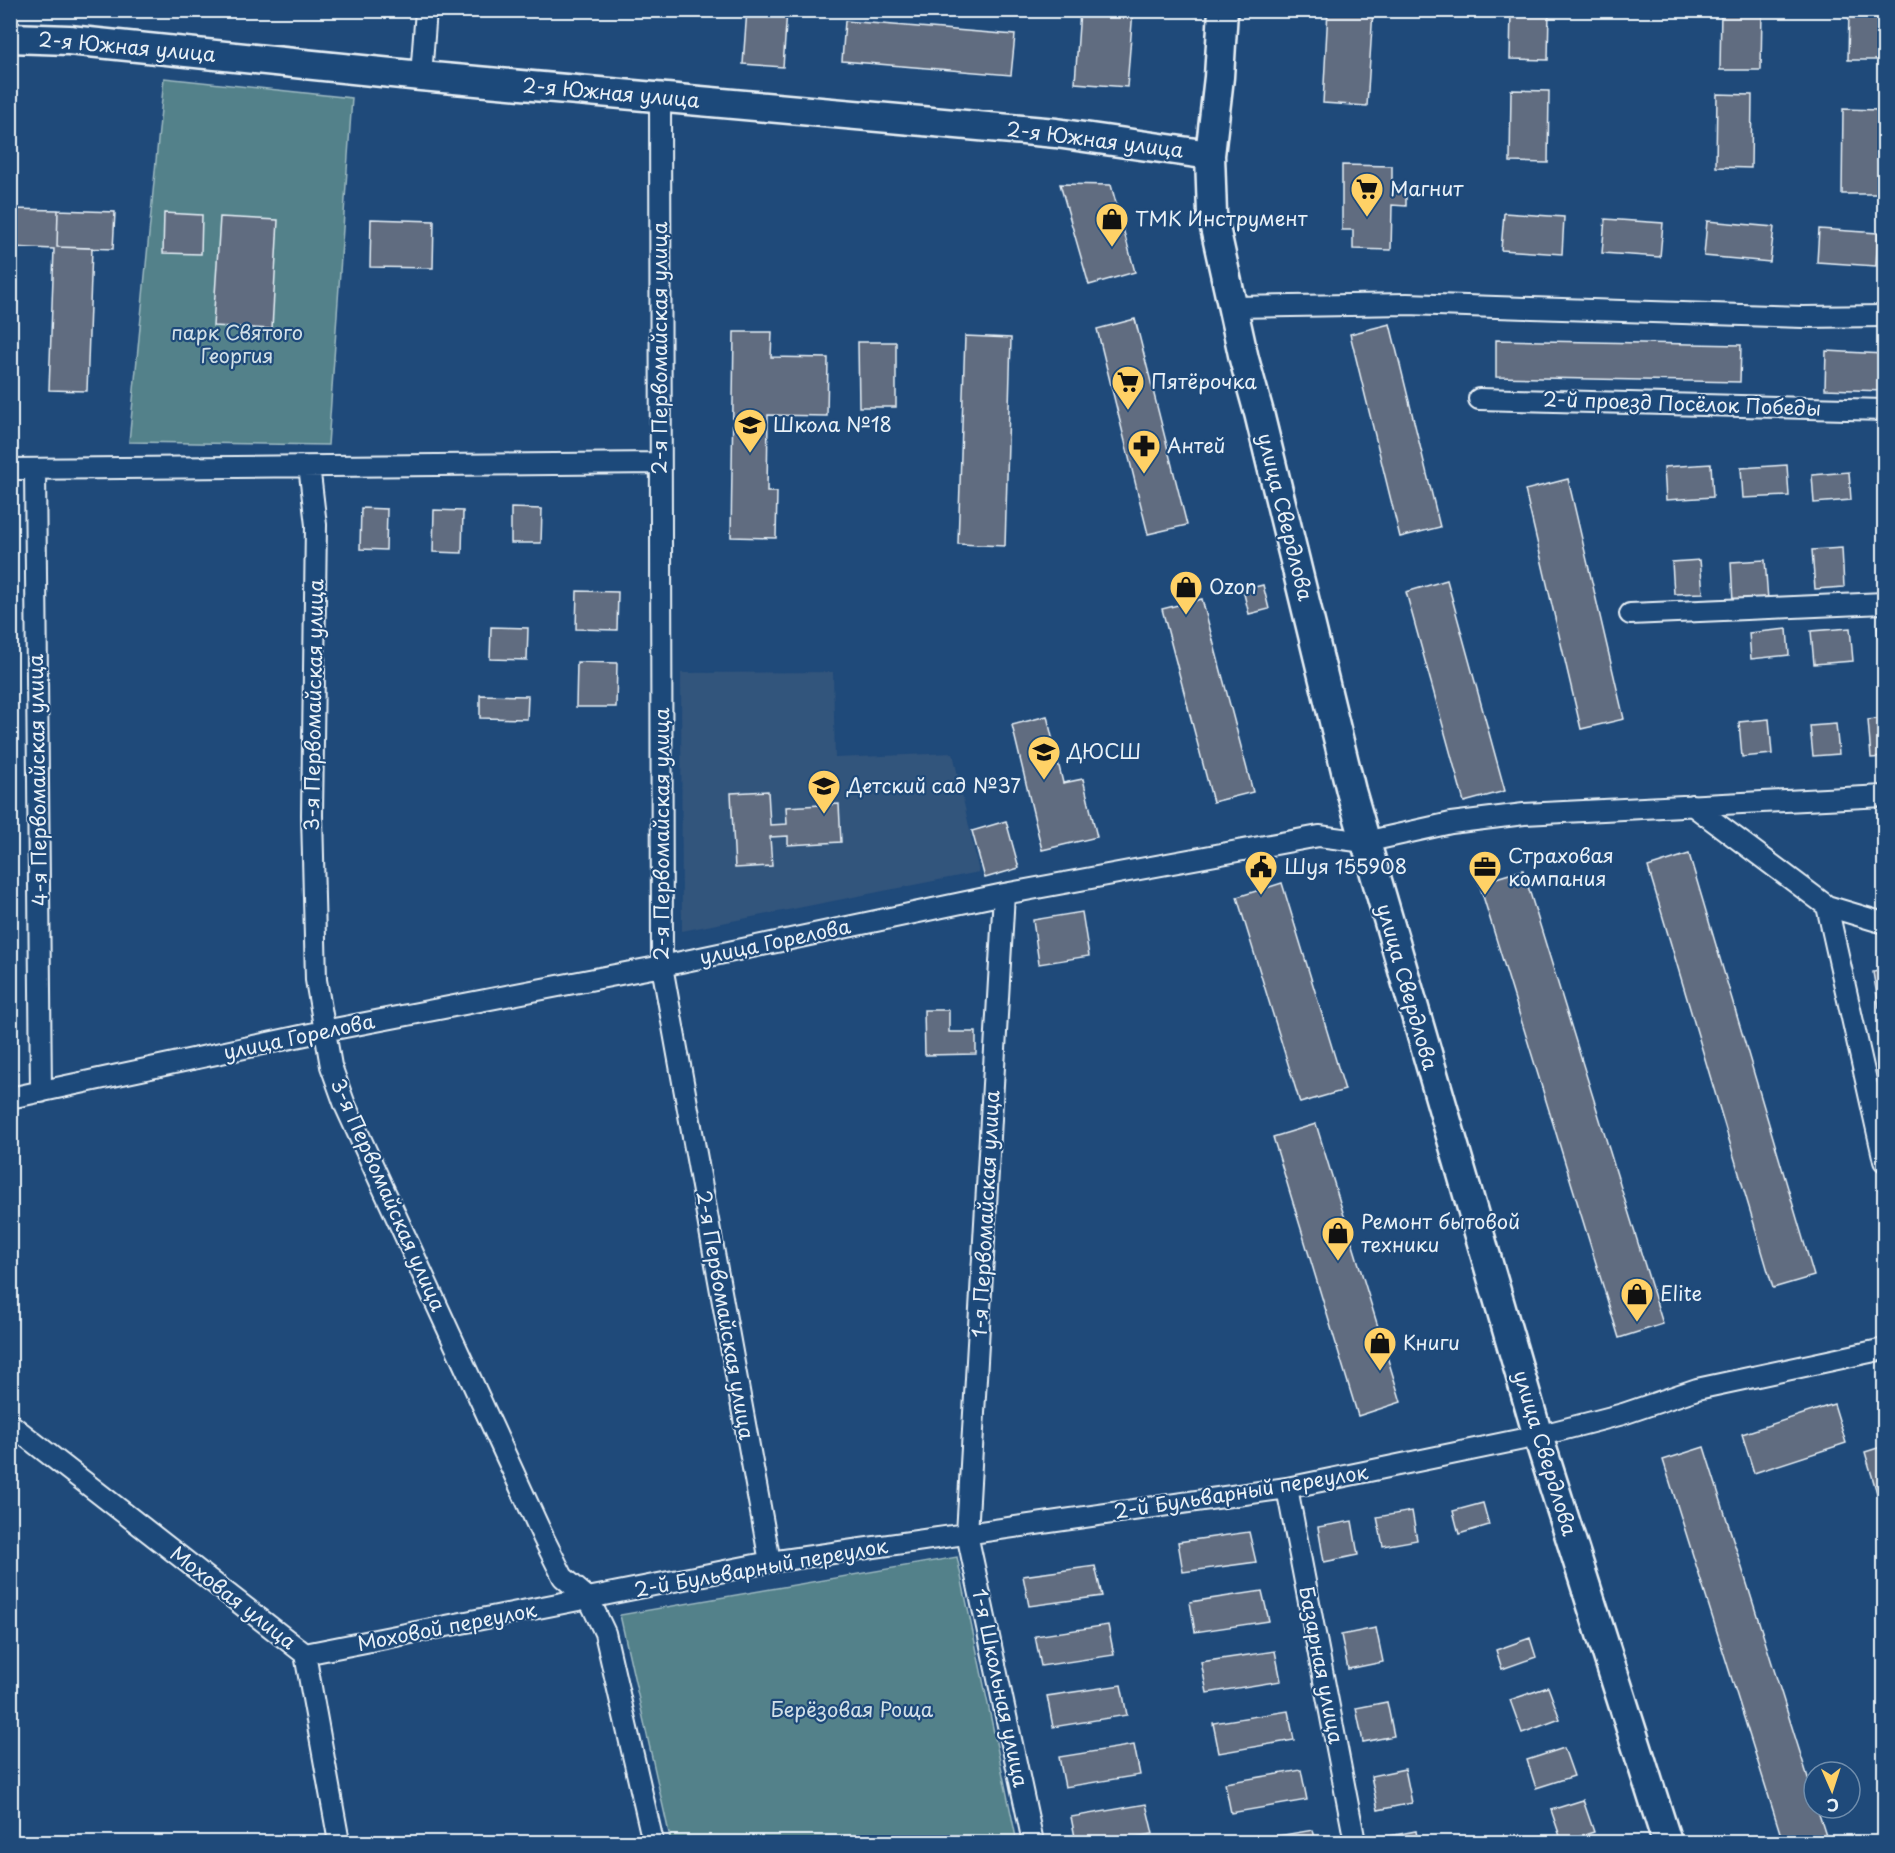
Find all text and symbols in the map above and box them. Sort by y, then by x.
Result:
street label: 2-я Южная улица [37,23,217,69]
street label: 2-я Южная улица [521,69,701,115]
street label: 2-я Южная улица [1005,113,1186,165]
supermarket icon: Магнит [1349,171,1385,218]
place label: Магнит [1390,173,1464,203]
shop icon: ТМК Инструмент [1094,201,1130,248]
place label: ТМК Инструмент [1135,203,1308,233]
street label: 2-я Первомайская улица [644,221,674,474]
park label: парк Святого Георгия [171,317,303,370]
supermarket icon: Пятёрочка [1110,364,1146,411]
place label: Пятёрочка [1151,366,1257,396]
street label: 2-й проезд Посёлок Победы [1542,383,1822,423]
school or university icon: Школа №18 [732,407,768,454]
place label: Школа №18 [773,409,892,439]
pharmacy icon: Антей [1126,428,1162,475]
place label: Антей [1167,430,1226,460]
street label: улица Свердлова [1251,430,1321,604]
shop icon: Ozon [1168,569,1204,616]
place label: Ozon [1209,571,1257,601]
street label: 3-я Первомайская улица [296,578,330,831]
street label: 4-я Первомайская улица [20,653,54,906]
street label: 2-я Первомайская улица [646,707,676,960]
school or university icon: ДЮСШ [1026,734,1062,781]
place label: ДЮСШ [1066,736,1141,766]
school or university icon: Детский сад №37 [806,768,842,815]
place label: Детский сад №37 [846,770,1021,800]
place label: Страховая компания [1508,840,1614,893]
public building icon: Шуя 155908 [1243,849,1279,896]
office icon: Страховая компания [1467,849,1503,896]
place label: Шуя 155908 [1284,851,1407,881]
street label: улица Свердлова [1370,900,1446,1074]
street label: улица Горелова [697,910,854,972]
street label: улица Горелова [221,1005,378,1067]
street label: 3-я Первомайская улица [324,1073,454,1316]
street label: 1-я Первомайская улица [964,1089,1006,1338]
street label: 2-я Первомайская улица [689,1188,763,1442]
place label: Ремонт бытовой техники [1361,1206,1520,1259]
shop icon: Ремонт бытовой техники [1320,1215,1356,1262]
shop icon: Elite [1619,1276,1655,1323]
place label: Elite [1660,1278,1702,1308]
shop icon: Книги [1362,1325,1398,1372]
place label: Книги [1403,1327,1460,1357]
street label: улица Свердлова [1506,1366,1586,1540]
street label: 2-й Бульварный переулок [1112,1456,1370,1526]
street label: 2-й Бульварный переулок [632,1530,890,1604]
street label: Моховая улица [164,1538,303,1656]
street label: Базарная улица [1292,1584,1352,1746]
street label: 1-я Школьная улица [965,1586,1037,1790]
street label: Моховой переулок [355,1594,539,1658]
park label: Берёзовая Роща [771,1694,934,1724]
north arrow [1802,1760,1862,1820]
text: С [1826,1794,1839,1818]

